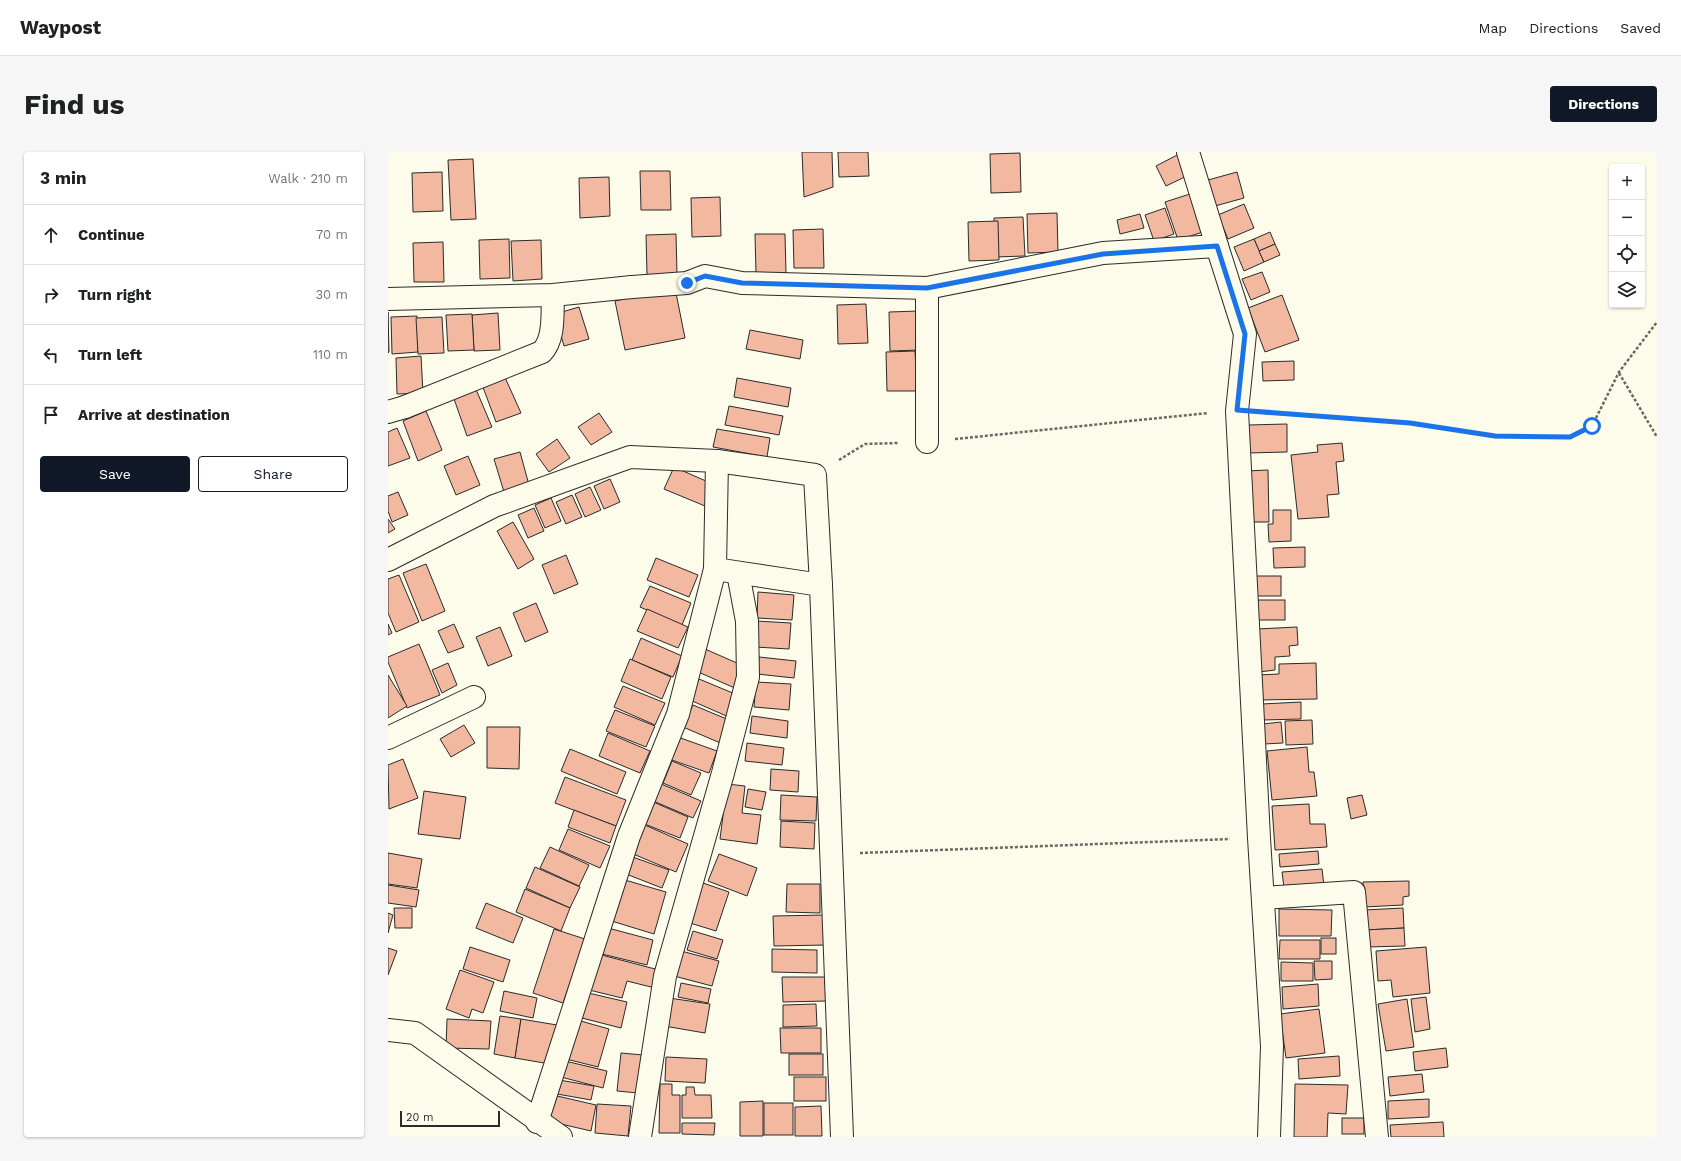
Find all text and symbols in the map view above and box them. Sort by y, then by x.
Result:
text: Waypost [20,16,101,39]
text: Map [1479,20,1507,36]
text: Directions [1529,20,1598,36]
text: Saved [1620,20,1661,36]
button: Directions [1550,86,1657,122]
text: Find us [24,88,124,121]
map controls [1609,164,1645,308]
button: + [1609,164,1645,200]
text: 3 min [40,168,86,188]
text: Walk · 210 m [268,171,348,186]
button: − [1609,200,1645,236]
icon: ahead [40,224,62,246]
text: Continue [78,226,145,244]
text: 70 m [316,227,348,242]
button: locate [1609,236,1645,272]
button: layers [1609,272,1645,308]
route end [678,274,696,292]
icon: right [40,284,62,306]
text: Turn right [78,286,151,304]
text: 30 m [316,287,348,302]
icon: left [40,344,62,366]
text: Turn left [78,346,142,364]
text: 110 m [313,347,348,362]
icon: arrive [40,404,62,426]
text: Arrive at destination [78,406,230,424]
route start [1583,417,1601,435]
button: Save [40,456,190,492]
button: Share [198,456,348,492]
scale bar [400,1109,500,1128]
text: 20 m [406,1111,434,1124]

